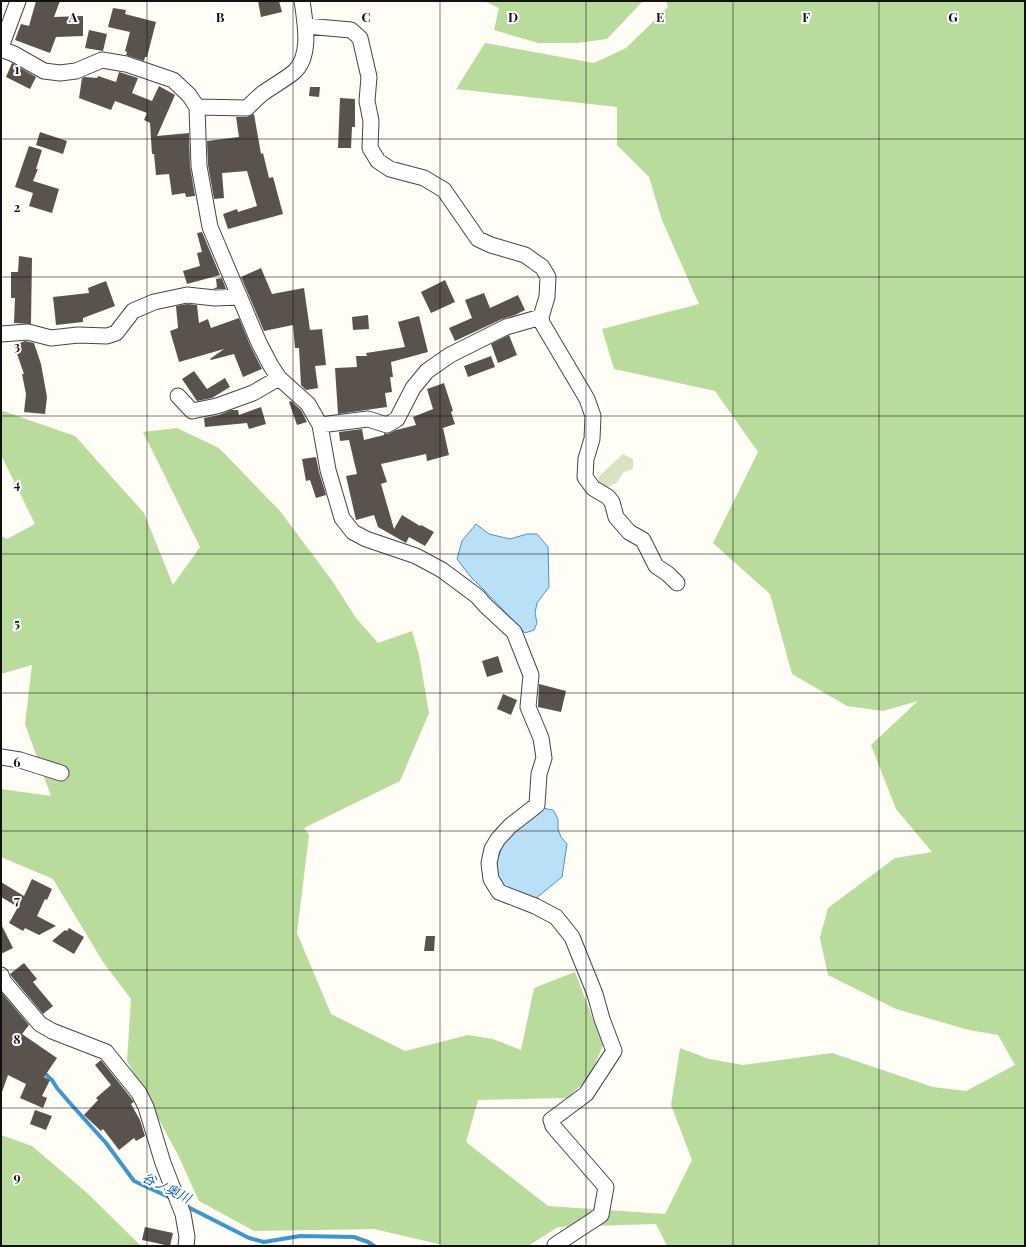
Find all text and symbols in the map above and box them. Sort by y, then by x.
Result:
text: A [68,8,78,25]
text: B [216,8,225,25]
text: C [361,8,371,25]
text: D [508,8,518,25]
text: E [656,8,664,25]
text: F [802,8,810,25]
text: G [948,8,958,25]
text: 1 [15,60,20,77]
text: 2 [14,198,21,215]
text: 3 [14,337,20,354]
text: 4 [14,475,21,492]
text: 5 [14,614,20,631]
text: 6 [13,753,21,770]
text: 7 [14,891,20,908]
text: 8 [13,1030,21,1047]
text: 9 [13,1168,21,1185]
water label: 谷ノ奥川 [140,1168,196,1207]

